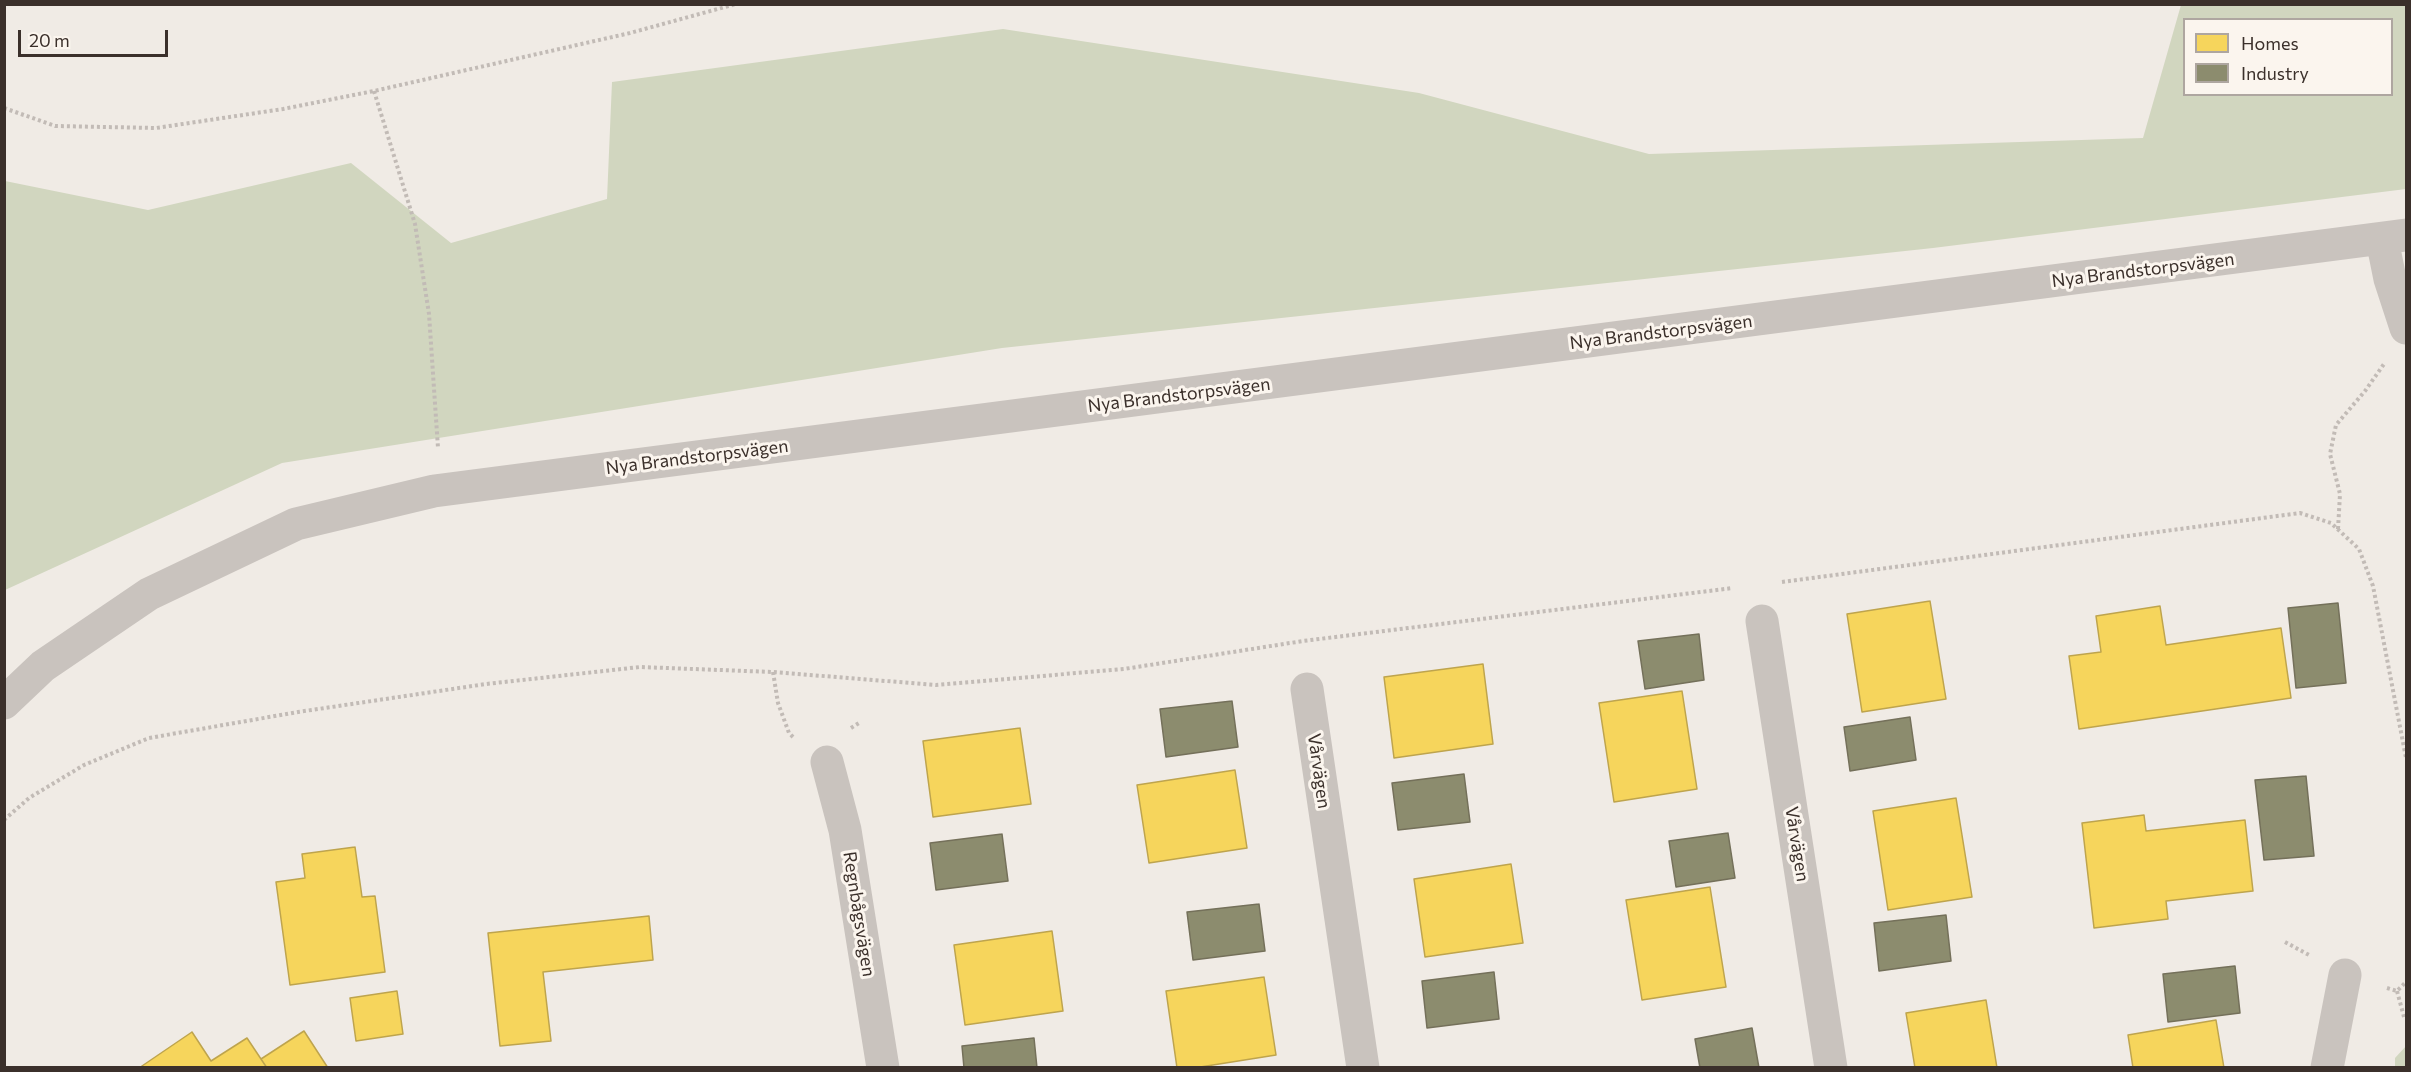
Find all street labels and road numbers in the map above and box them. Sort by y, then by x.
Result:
street label: Nya Brandstorpsvägen [2050,248,2236,292]
street label: Nya Brandstorpsvägen [1568,310,1754,354]
street label: Nya Brandstorpsvägen [1086,373,1272,417]
street label: Nya Brandstorpsvägen [604,435,790,479]
street label: Vårvägen [1303,732,1335,810]
street label: Vårvägen [1780,805,1814,883]
street label: Regnbågsvägen [838,850,880,978]

